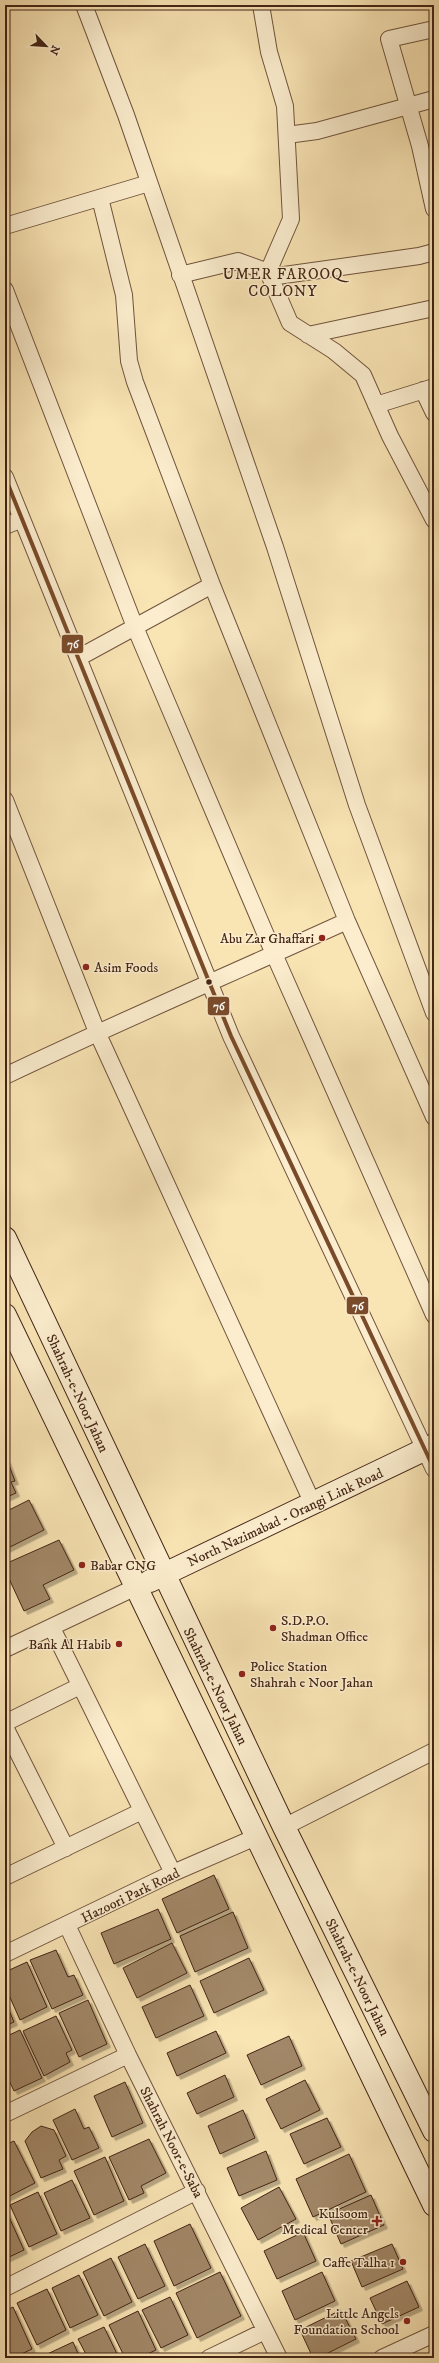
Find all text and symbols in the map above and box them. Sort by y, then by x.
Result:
north arrow [26,26,66,66]
text: N [46,43,62,57]
district label: UMER FAROOQ COLONY [223,265,349,301]
line badge: 76 [61,634,84,654]
text: 76 [67,638,80,652]
place label: Abu Zar Ghaffari [220,930,314,948]
marker: Abu Zar Ghaffari [317,933,327,943]
place label: Asim Foods [94,959,158,977]
marker: Asim Foods [81,962,91,972]
unlabelled marker [204,977,214,987]
line badge: 76 [207,996,230,1016]
text: 76 [213,1000,226,1014]
line badge: 76 [346,1296,369,1315]
text: 76 [352,1300,365,1314]
street label: Shahrah-e-Noor Jahan [42,1331,113,1456]
street label: North Nazimabad - Orangi Link Road [185,1464,386,1571]
place label: Babar CNG [90,1557,156,1575]
marker: Babar CNG [77,1560,87,1570]
place label: S.D.P.O. Shadman Office [281,1612,368,1646]
marker: S.D.P.O. Shadman Office [268,1623,278,1633]
street label: Shahrah-e-Noor Jahan [179,1625,252,1749]
place label: Bank Al Habib [28,1636,111,1654]
marker: Bank Al Habib [114,1639,124,1649]
place label: Police Station Shahrah e Noor Jahan [250,1658,374,1692]
marker: Police Station Shahrah e Noor Jahan [237,1669,247,1679]
street label: Hazoori Park Road [78,1864,183,1928]
street label: Shahrah-e-Noor Jahan [321,1916,394,2040]
street label: Shahrah Noor-e-Saba [135,2084,207,2201]
place label: Kulsoom Medical Center [282,2205,369,2239]
marker: Kulsoom Medical Center [371,2215,383,2227]
place label: Caffe Talha 1 [322,2254,395,2272]
marker: Caffe Talha 1 [398,2257,408,2267]
place label: Little Angels Foundation School [293,2305,400,2339]
marker: Little Angels Foundation School [402,2316,412,2326]

